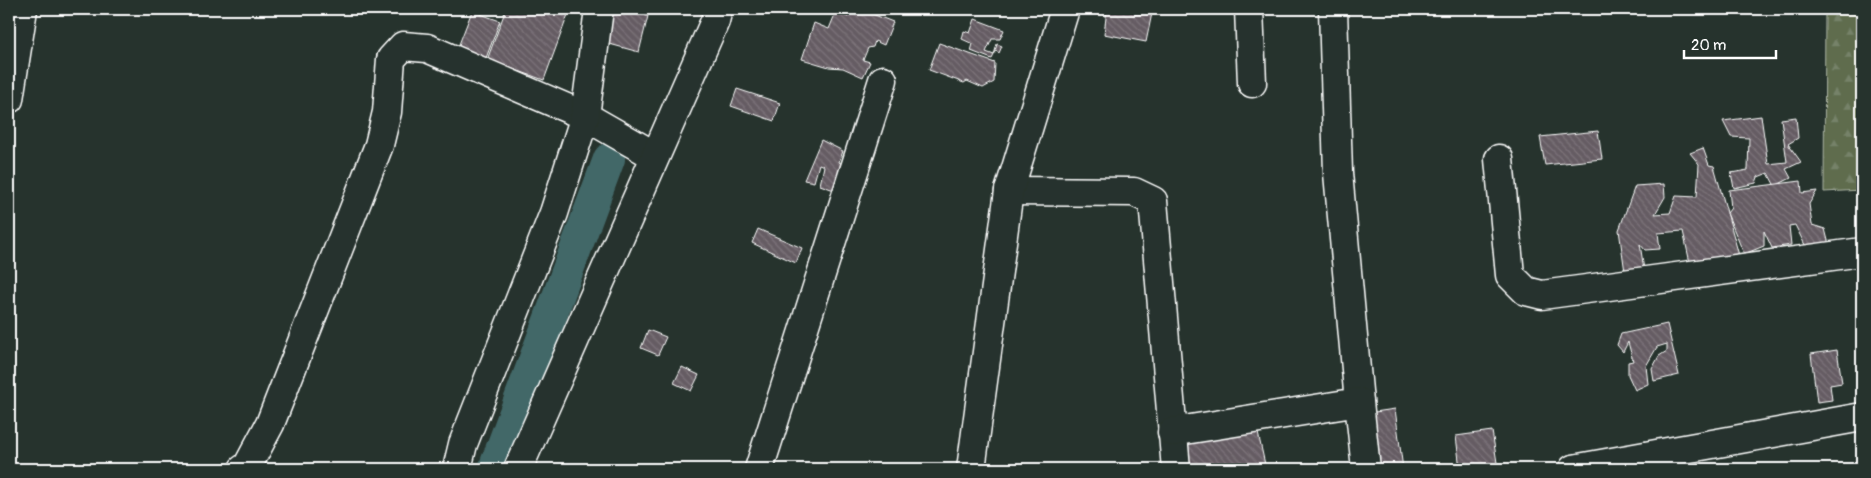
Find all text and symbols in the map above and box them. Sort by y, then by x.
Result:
scale bar [1684,28,1776,60]
text: 20 m [1691,36,1726,55]

